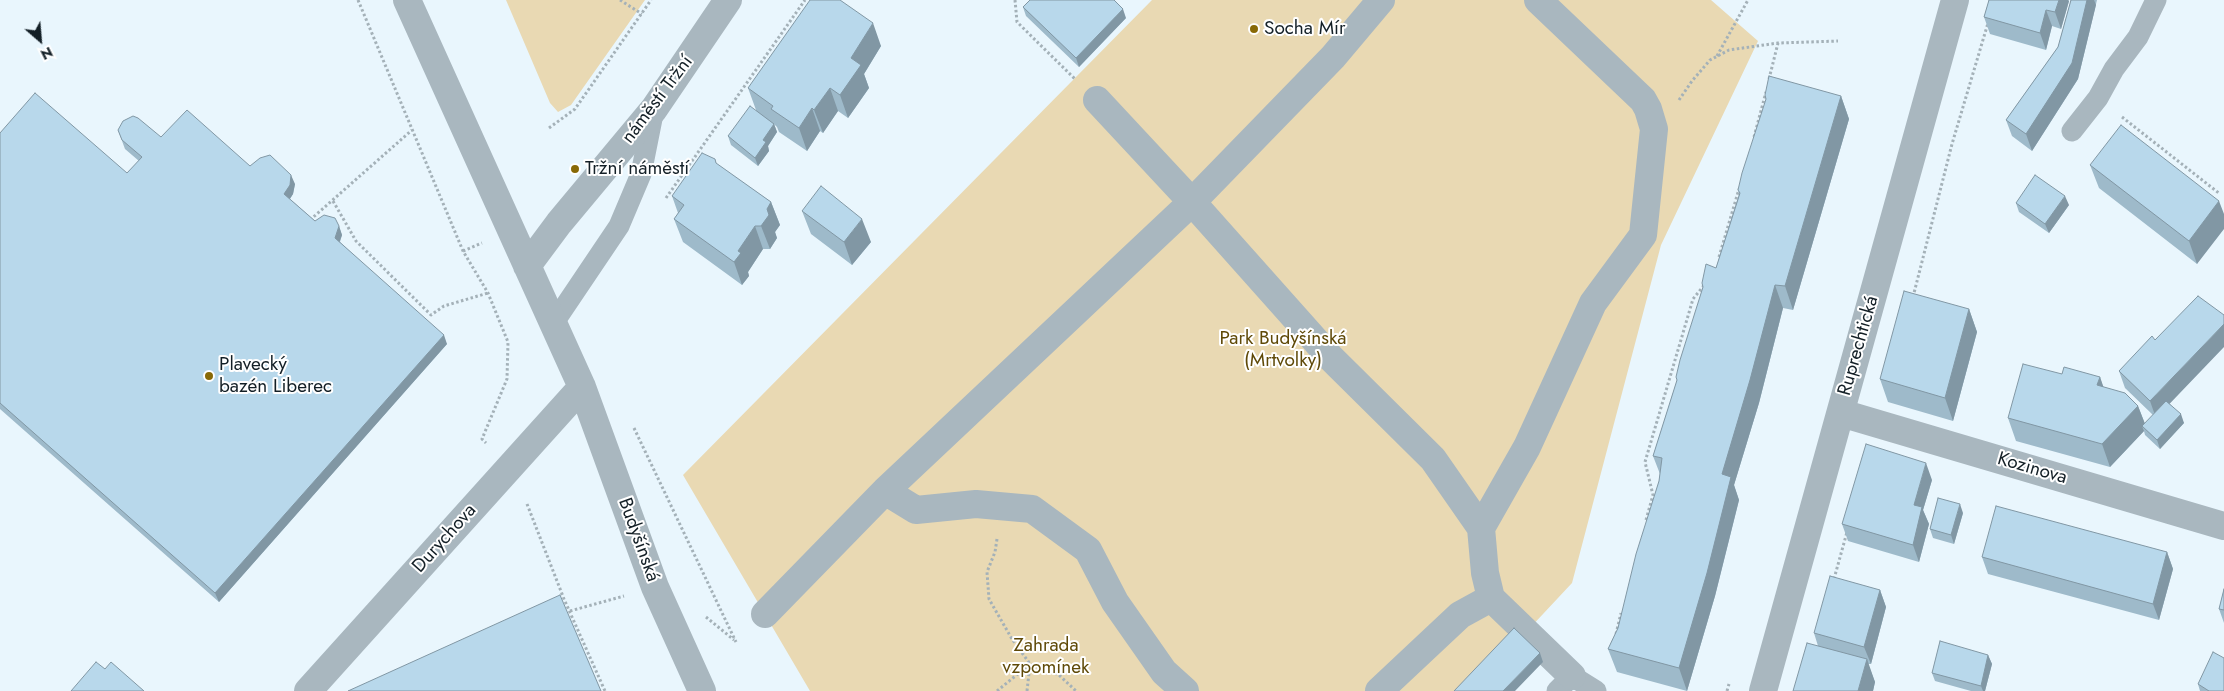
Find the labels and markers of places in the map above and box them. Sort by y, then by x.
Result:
place label: Socha Mír [1264,18,1346,40]
marker: Socha Mír [1248,23,1260,35]
place label: Tržní náměstí [585,158,689,180]
marker: Tržní náměstí [569,163,581,175]
place label: Plavecký bazén Liberec [219,354,332,398]
marker: Plavecký bazén Liberec [203,370,215,382]

